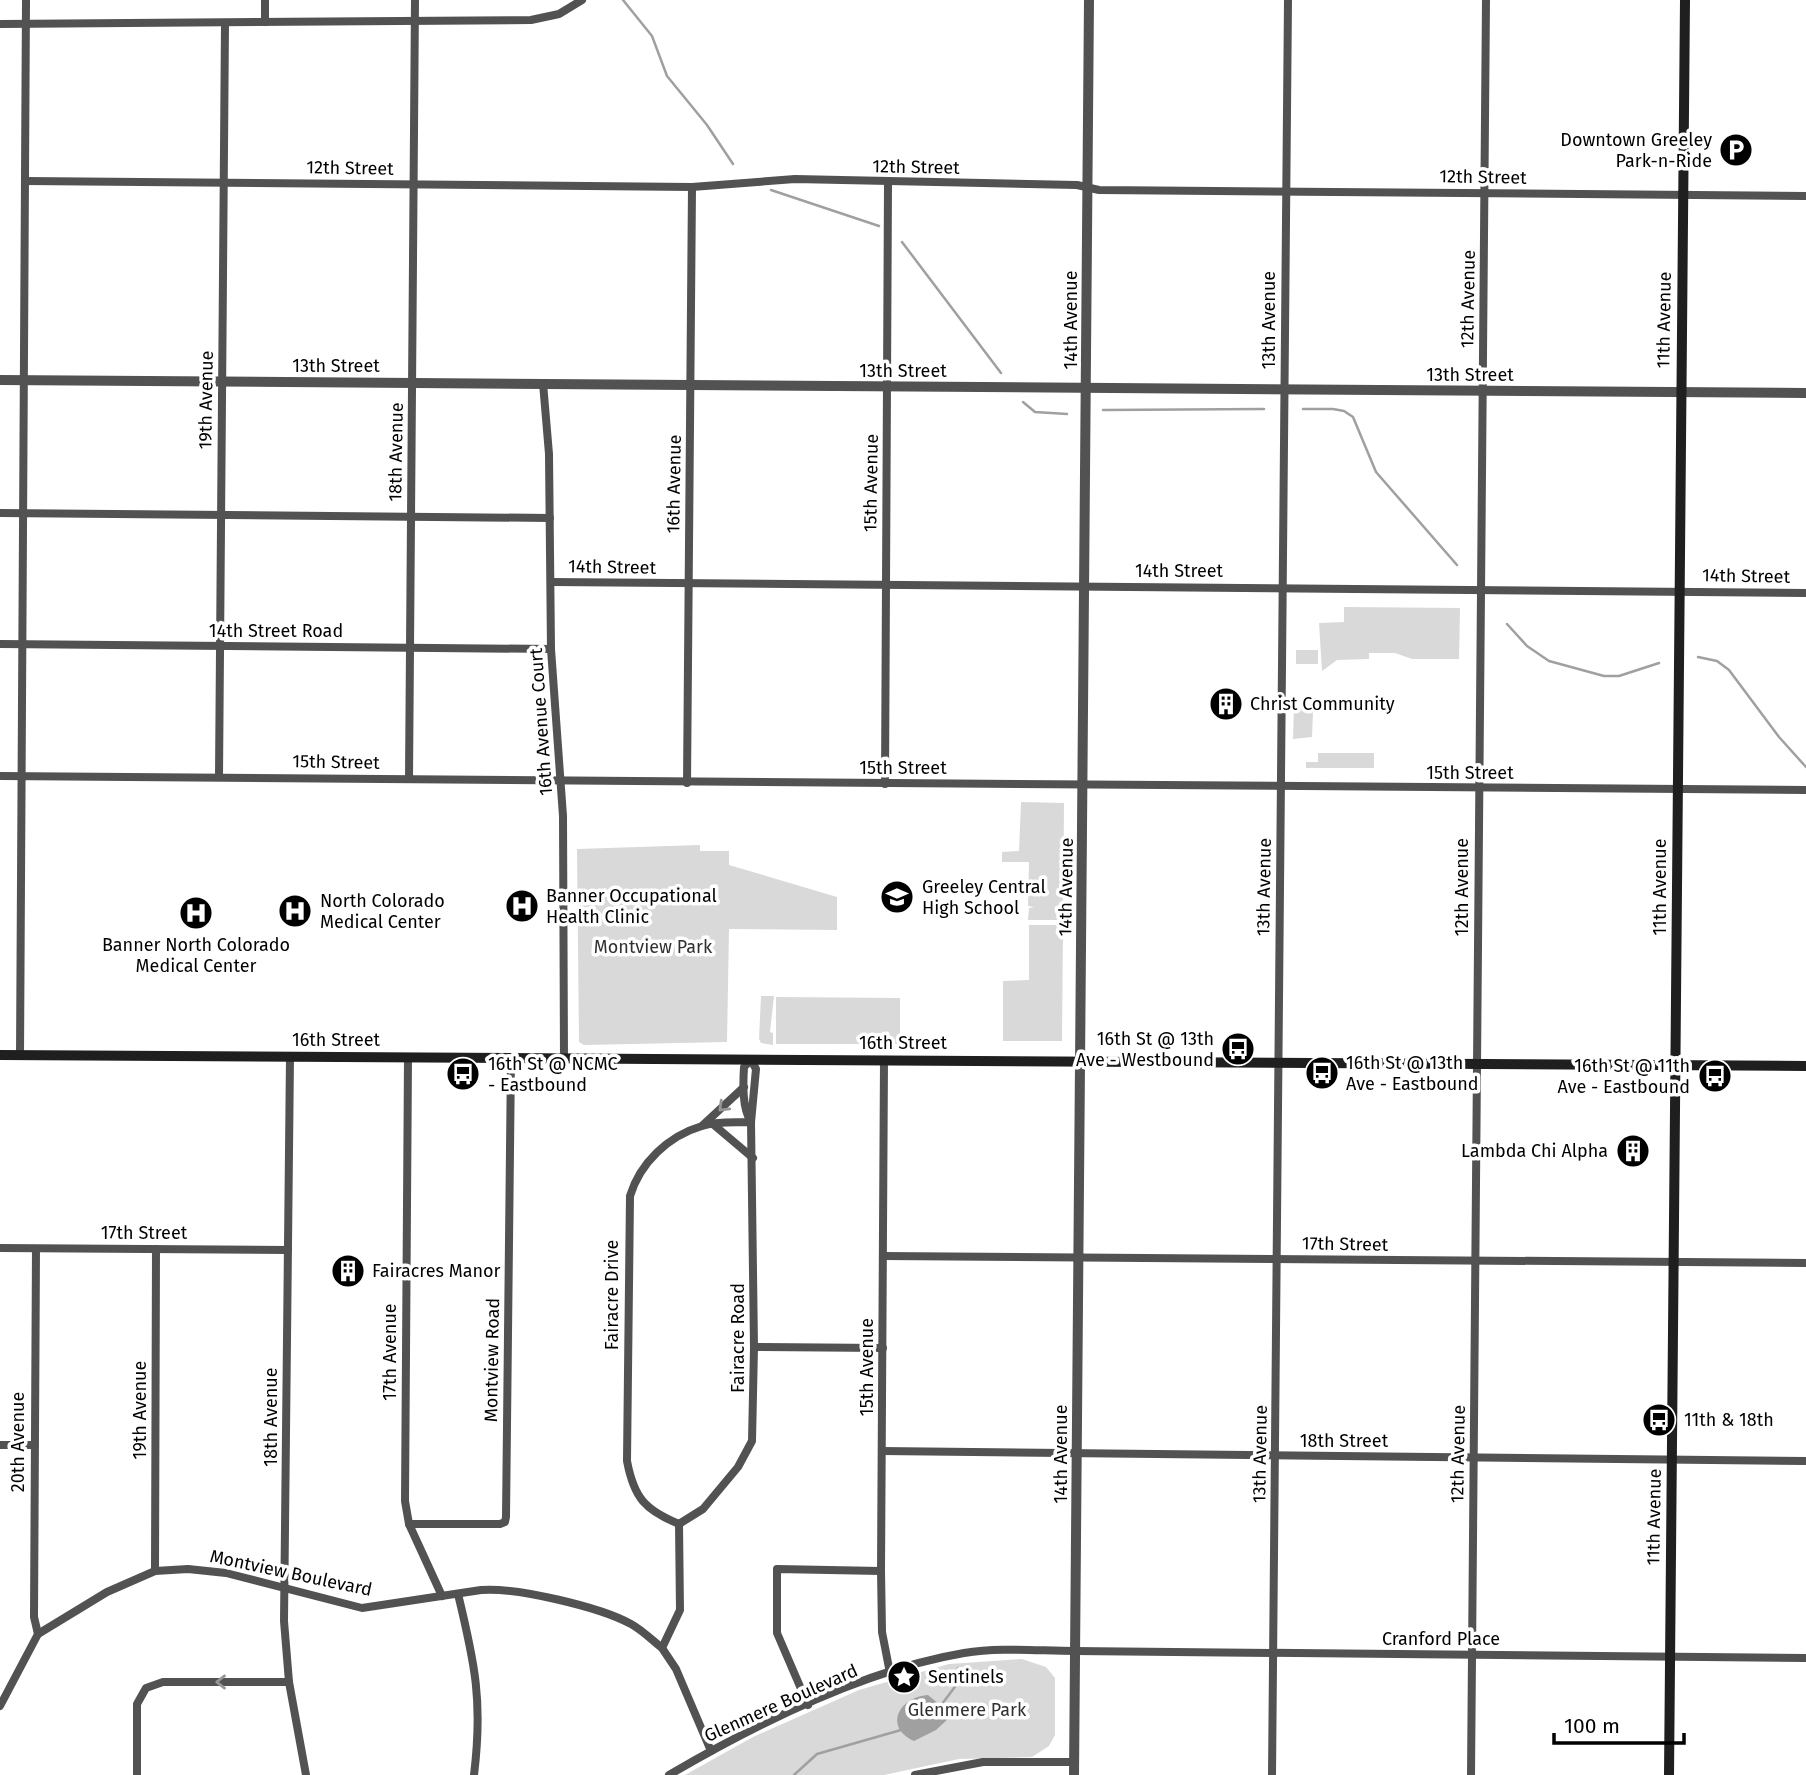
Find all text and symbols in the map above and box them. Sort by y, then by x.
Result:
place label: Downtown Greeley Park-n-Ride [1560,129,1712,172]
parking icon: Downtown Greeley Park-n-Ride [1717,131,1755,169]
street label: 12th Street [872,155,960,179]
street label: 12th Street [306,156,394,180]
street label: 12th Street [1439,165,1527,189]
street label: 12th Avenue [1456,250,1480,348]
street label: 14th Avenue [1060,271,1082,369]
street label: 13th Avenue [1258,271,1280,369]
street label: 11th Avenue [1652,271,1676,369]
street label: 19th Avenue [194,350,218,450]
street label: 13th Street [292,355,380,377]
street label: 13th Street [859,360,947,382]
street label: 13th Street [1426,364,1514,386]
street label: 18th Avenue [384,402,408,502]
street label: 16th Avenue [662,434,686,534]
street label: 15th Avenue [859,434,883,532]
street label: 14th Street [568,555,657,579]
street label: 14th Street [1135,560,1224,582]
street label: 14th Street [1702,564,1791,588]
street label: 14th Street Road [209,620,343,642]
street label: 16th Avenue Court [525,647,557,797]
building icon: Christ Community [1207,685,1245,723]
place label: Christ Community [1250,693,1395,715]
street label: 15th Street [292,750,380,774]
street label: 15th Street [859,757,947,779]
street label: 15th Street [1426,762,1514,784]
street label: 14th Avenue [1054,837,1078,937]
street label: 13th Avenue [1252,838,1276,936]
street label: 12th Avenue [1451,838,1473,936]
street label: 11th Avenue [1649,839,1671,935]
place label: Greeley Central High School [922,876,1046,919]
school or university icon: Greeley Central High School [878,878,916,916]
place label: Banner Occupational Health Clinic [546,885,717,928]
hospital icon: Banner Occupational Health Clinic [503,887,541,925]
place label: North Colorado Medical Center [320,890,445,933]
hospital icon: North Colorado Medical Center [276,892,314,930]
hospital icon: Banner North Colorado Medical Center [177,894,215,932]
place label: Banner North Colorado Medical Center [102,934,290,977]
park label: Montview Park [594,936,713,958]
place label: 16th St @ 13th Ave - Westbound [1076,1028,1214,1071]
street label: 16th Street [292,1029,381,1051]
bus stop icon: 16th St @ 13th Ave - Westbound [1219,1030,1257,1068]
street label: 16th Street [859,1032,948,1054]
place label: 16th St @ 13th Ave - Eastbound [1346,1052,1479,1095]
place label: 16th St @ NCMC - Eastbound [488,1053,618,1096]
bus stop icon: 16th St @ 13th Ave - Eastbound [1303,1054,1341,1092]
bus stop icon: 16th St @ NCMC - Eastbound [444,1055,482,1093]
place label: 16th St @ 11th Ave - Eastbound [1557,1055,1690,1098]
bus stop icon: 16th St @ 11th Ave - Eastbound [1696,1057,1734,1095]
one-way arrow [719,1098,732,1111]
building icon: Lambda Chi Alpha [1614,1132,1652,1170]
place label: Lambda Chi Alpha [1461,1140,1608,1162]
street label: 17th Street [101,1222,188,1244]
street label: 17th Street [1302,1232,1389,1256]
street label: Fairacre Drive [601,1240,623,1350]
building icon: Fairacres Manor [329,1252,367,1290]
place label: Fairacres Manor [372,1260,501,1282]
street label: Fairacre Road [727,1283,749,1393]
street label: Montview Road [480,1298,504,1422]
street label: 17th Avenue [379,1303,401,1401]
street label: 15th Avenue [856,1318,878,1416]
street label: 19th Avenue [129,1361,151,1459]
street label: 18th Avenue [260,1367,282,1467]
street label: 20th Avenue [7,1392,29,1492]
bus stop icon: 11th & 18th [1640,1401,1678,1439]
street label: 14th Avenue [1050,1405,1072,1503]
street label: 13th Avenue [1248,1405,1272,1503]
street label: 12th Avenue [1446,1405,1470,1503]
place label: 11th & 18th [1684,1409,1774,1431]
street label: 18th Street [1300,1430,1389,1452]
street label: 11th Avenue [1642,1468,1666,1566]
street label: Montview Boulevard [208,1545,374,1601]
street label: Cranford Place [1382,1628,1500,1650]
place icon: Sentinels [885,1658,923,1696]
street label: Glenmere Boulevard [701,1659,861,1747]
place label: Sentinels [928,1666,1004,1688]
one-way arrow [215,1674,226,1690]
park label: Glenmere Park [908,1699,1027,1721]
scale bar [1554,1702,1684,1746]
text: 100 m [1564,1713,1620,1739]

